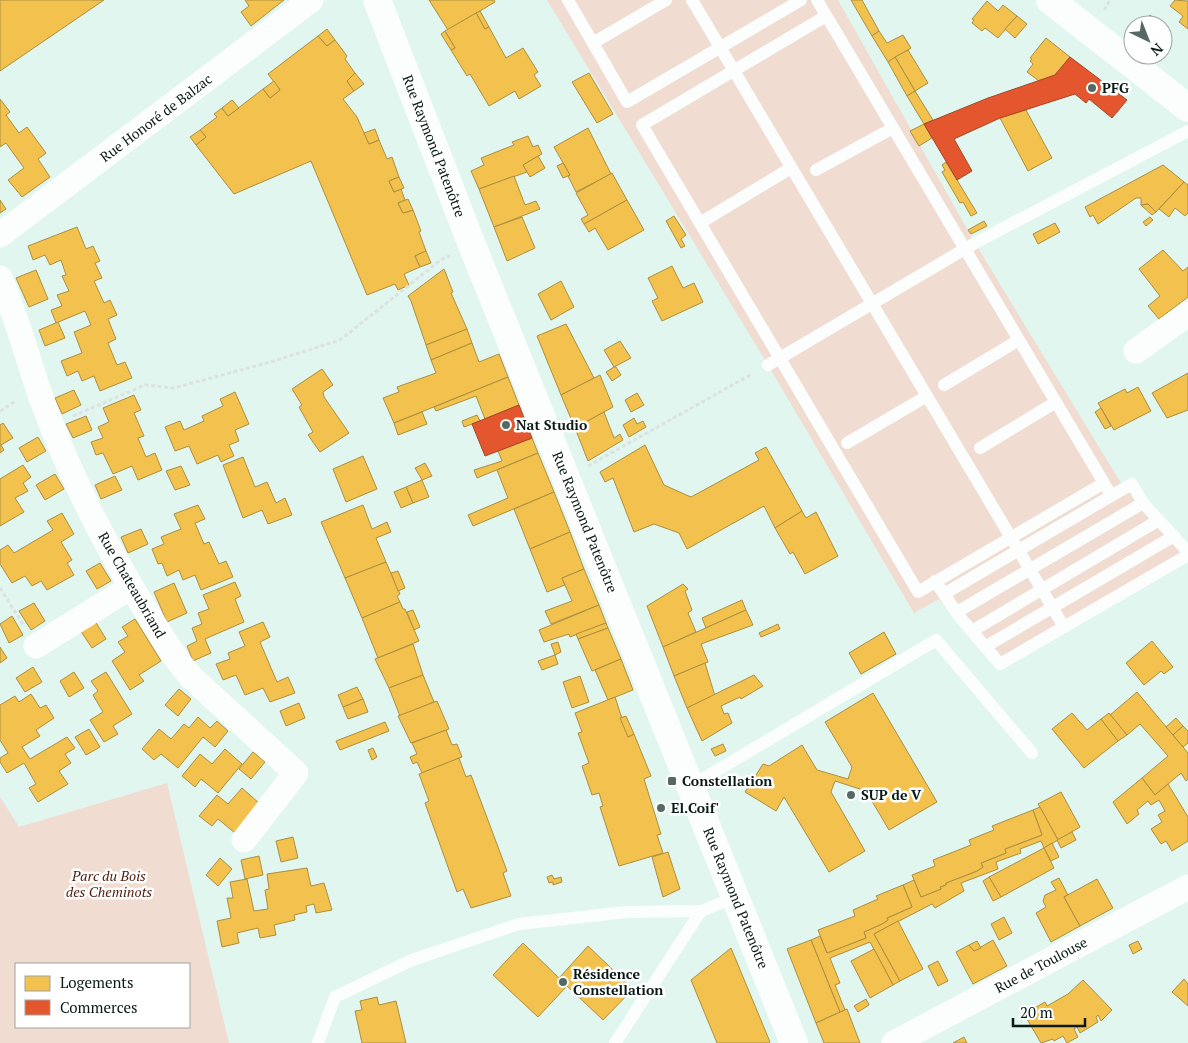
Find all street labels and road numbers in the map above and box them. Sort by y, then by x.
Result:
street label: Rue Honoré de Balzac [96,69,216,166]
street label: Rue Raymond Patenôtre [399,72,470,220]
street label: Rue Raymond Patenôtre [548,448,623,595]
street label: Rue Chateaubriand [94,528,171,641]
street label: Rue Raymond Patenôtre [699,824,774,971]
street label: Rue de Toulouse [991,932,1090,997]

